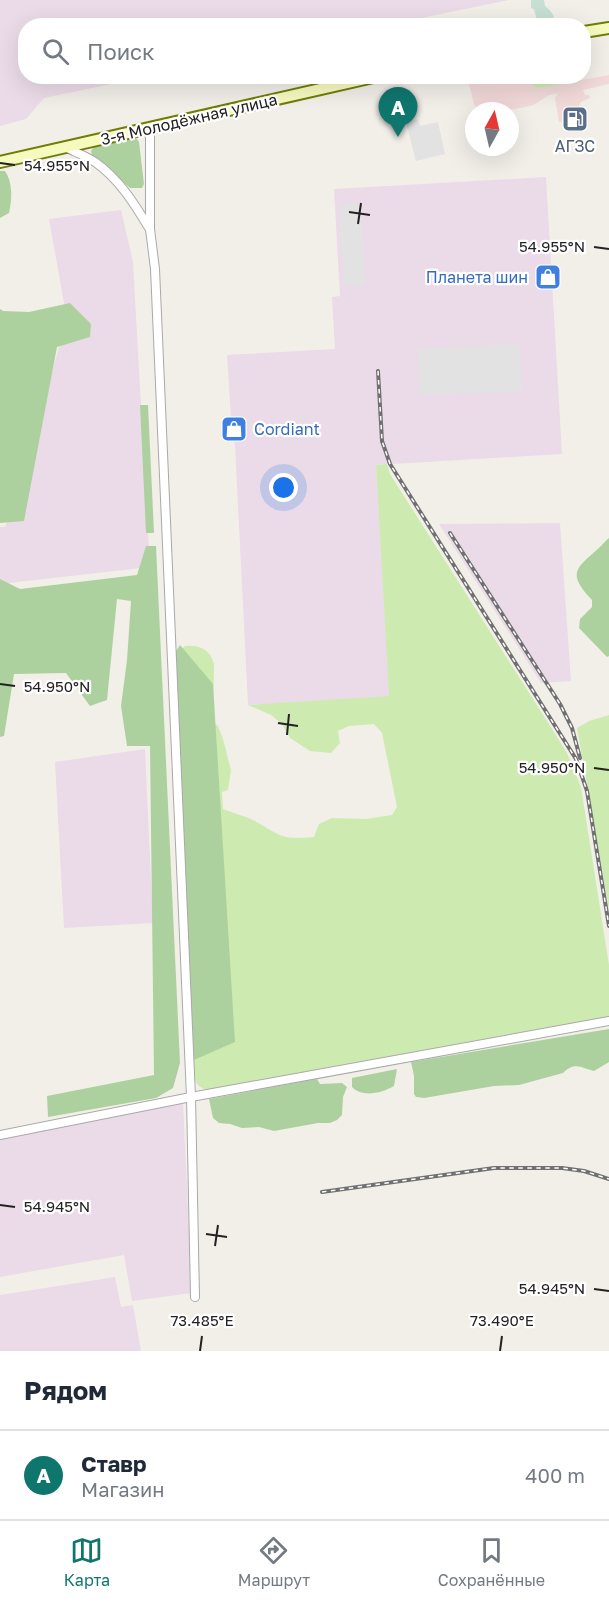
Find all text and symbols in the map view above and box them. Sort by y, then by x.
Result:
search box [18,18,591,84]
icon: search [39,35,72,68]
text: Поиск [87,38,155,65]
pin: A [378,88,418,137]
street label: 3-я Молодёжная улица [99,89,279,149]
north arrow [465,102,519,156]
fuel station icon: АГЗС [560,104,590,134]
place label: АГЗС [555,136,595,156]
text: 54.955°N [24,156,90,174]
text: 54.955°N [519,237,585,255]
shop icon: Планета шин [533,262,563,292]
place label: Планета шин [426,267,528,287]
shop icon: Cordiant [219,414,249,444]
place label: Cordiant [254,419,320,439]
your location [269,473,298,502]
text: 54.950°N [24,677,90,695]
text: 54.950°N [519,758,585,776]
text: 54.945°N [24,1197,90,1215]
text: 54.945°N [519,1279,585,1297]
text: 73.485°E [170,1311,234,1329]
text: 73.490°E [470,1311,534,1329]
text: Рядом [24,1375,107,1406]
text: Ставр [81,1450,147,1477]
text: A [36,1463,51,1487]
text: 400 m [525,1463,585,1487]
text: Магазин [81,1477,165,1501]
tab: Карта [64,1534,110,1590]
tab: Маршрут [238,1534,310,1590]
tab: Сохранённые [438,1534,545,1590]

